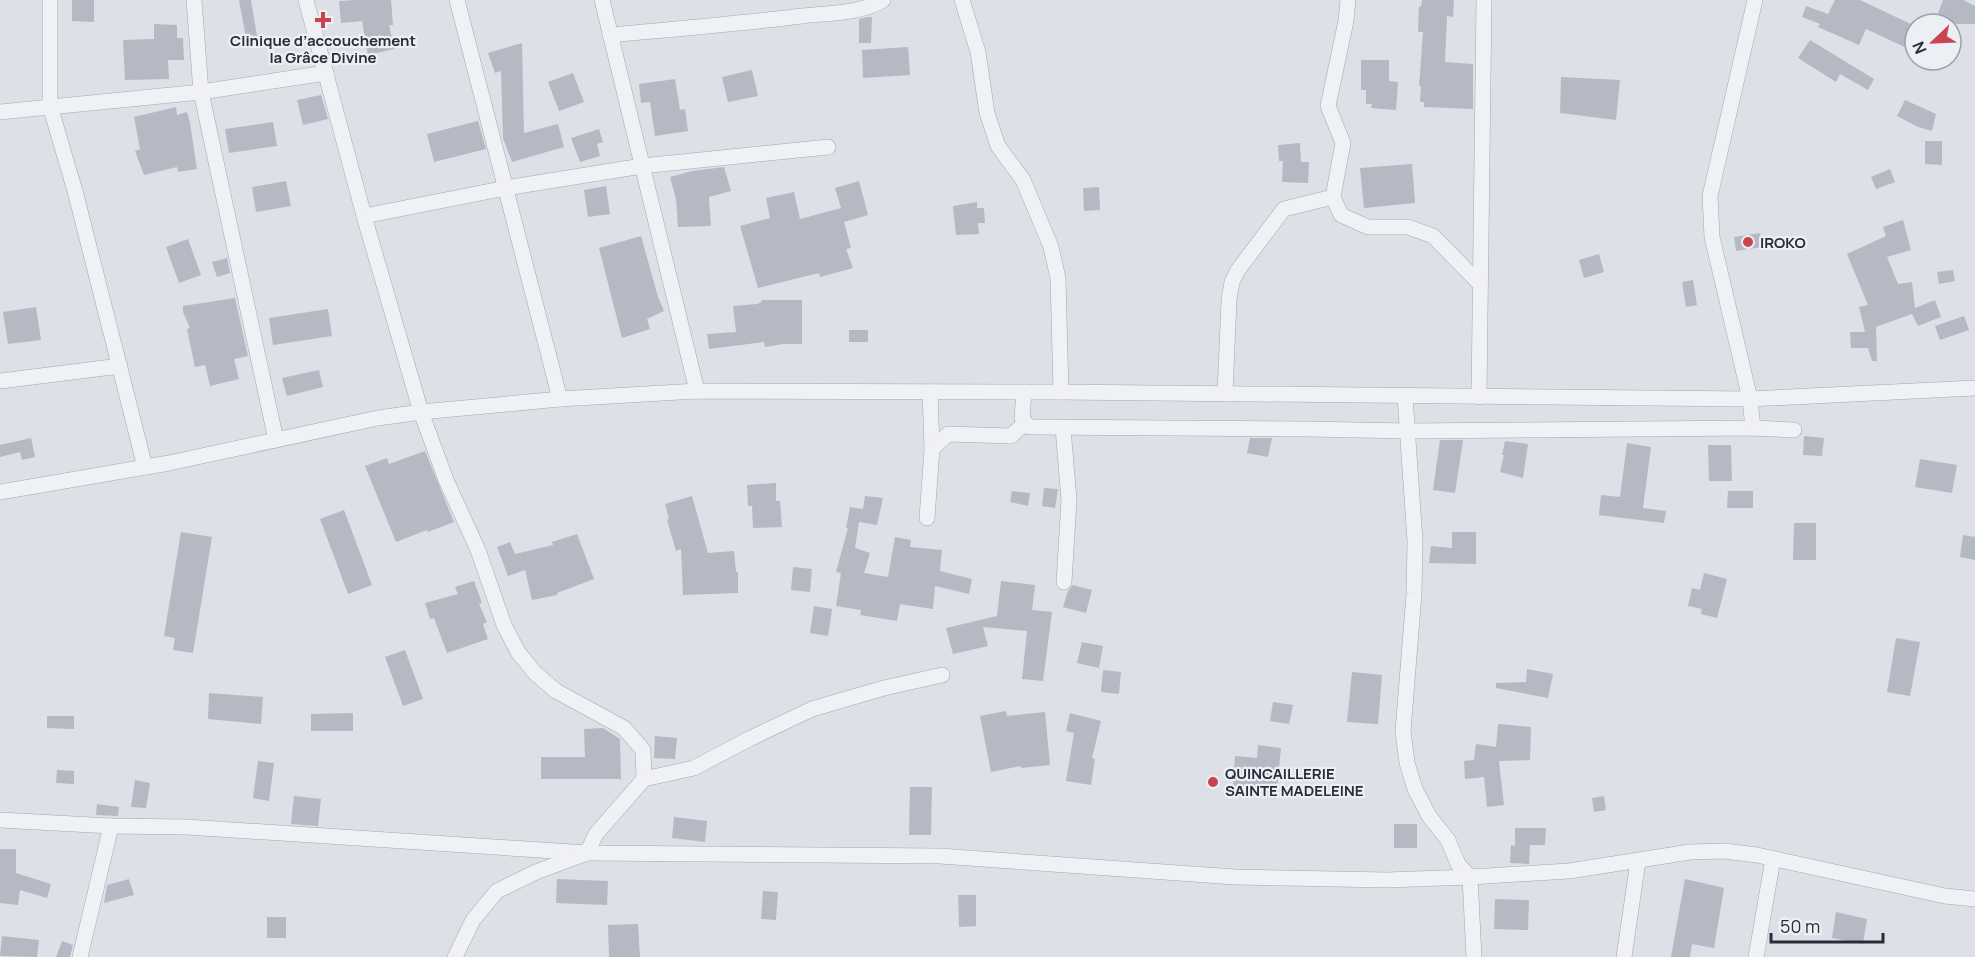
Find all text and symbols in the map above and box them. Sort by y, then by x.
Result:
marker: Clinique d’accouchement la Grâce Divine [314,11,332,29]
north arrow [1903,12,1963,72]
place label: Clinique d’accouchement la Grâce Divine [230,30,416,68]
text: N [1907,38,1932,57]
place label: IROKO [1760,232,1806,253]
marker: IROKO [1741,235,1755,249]
place label: QUINCAILLERIE SAINTE MADELEINE [1225,763,1364,801]
marker: QUINCAILLERIE SAINTE MADELEINE [1206,775,1220,789]
scale bar [1771,906,1884,944]
text: 50 m [1780,914,1820,938]

